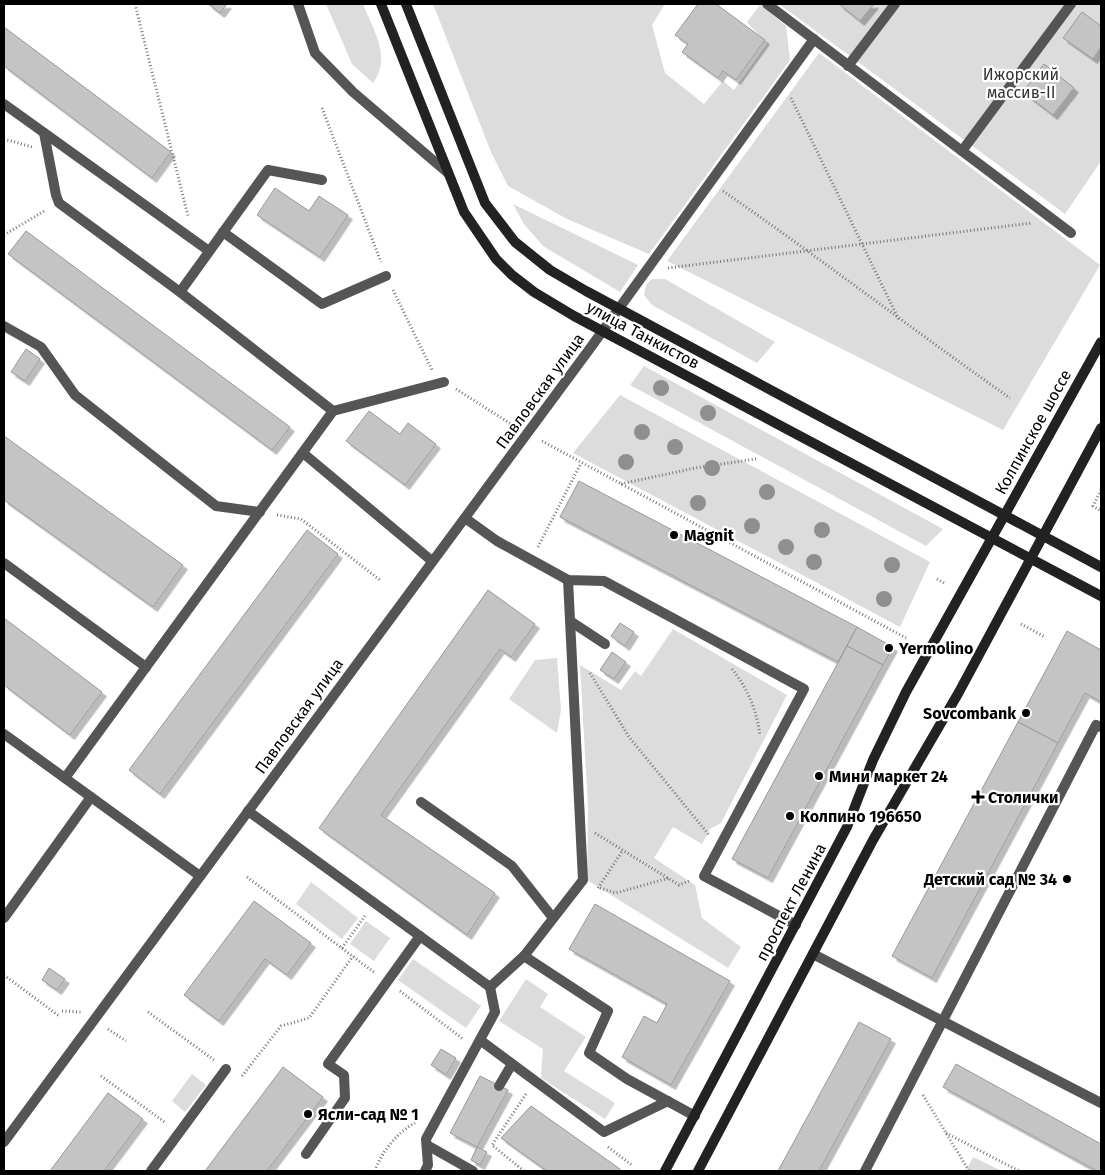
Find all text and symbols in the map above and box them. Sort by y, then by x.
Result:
park label: Ижорский массив-II [983,65,1059,102]
street label: улица Танкистов [583,297,703,373]
street label: Павловская улица [492,330,588,452]
street label: Колпинское шоссе [991,366,1075,498]
place label: Magnit [684,526,735,545]
marker: Magnit [668,529,680,541]
place label: Yermolino [898,639,973,658]
marker: Yermolino [883,642,895,654]
street label: Павловская улица [251,655,347,777]
place label: Sovcombank [923,704,1016,723]
marker: Sovcombank [1020,707,1032,719]
place label: Мини маркет 24 [829,767,948,786]
marker: Мини маркет 24 [813,770,825,782]
place label: Столички [988,788,1058,807]
marker: Столички [972,791,984,803]
place label: Колпино 196650 [800,807,922,826]
marker: Колпино 196650 [784,810,796,822]
street label: проспект Ленина [752,840,830,964]
place label: Детский сад № 34 [923,870,1057,889]
marker: Детский сад № 34 [1061,873,1073,885]
place label: Ясли-сад № 1 [318,1105,419,1124]
marker: Ясли-сад № 1 [302,1108,314,1120]

